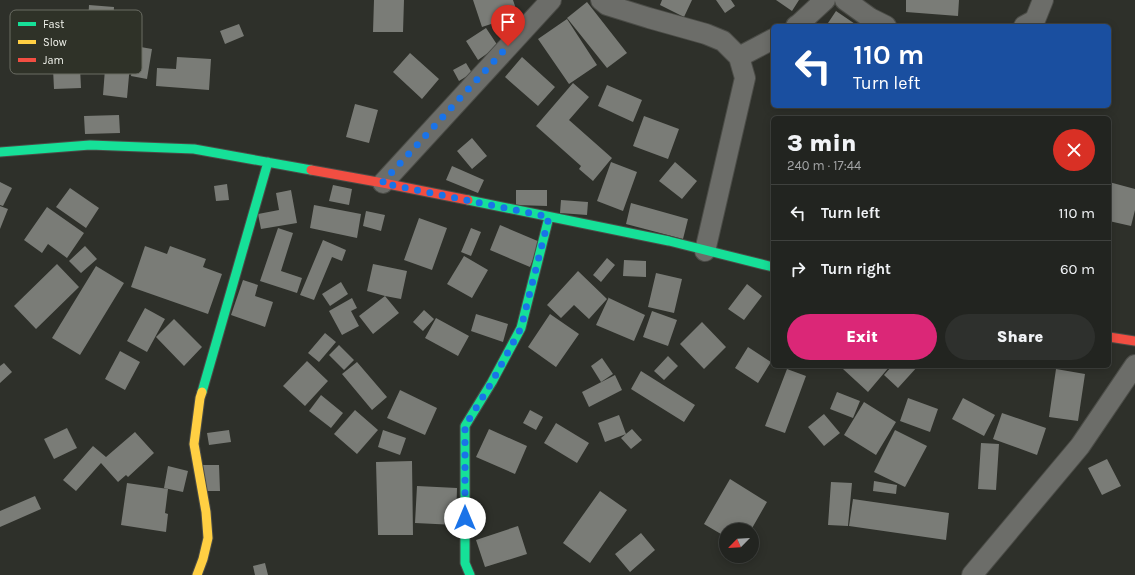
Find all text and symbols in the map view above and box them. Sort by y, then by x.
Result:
pin [491,5,525,46]
legend [10,10,142,74]
icon: arrive [497,11,519,33]
text: Fast [43,18,64,31]
text: Slow [43,36,67,49]
text: 110 m [853,38,924,71]
icon: left [787,40,839,92]
text: Jam [43,54,64,67]
text: Turn left [853,72,921,94]
text: 3 min [787,129,856,157]
button: close [1053,129,1095,171]
text: 240 m · 17:44 [787,158,861,173]
icon: left [787,202,809,224]
text: Turn left [821,204,880,222]
text: 110 m [1059,204,1095,222]
icon: right [787,258,809,280]
text: Turn right [821,260,891,278]
text: 60 m [1060,260,1095,278]
button: Exit [787,314,937,360]
button: Share [945,314,1095,360]
position arrow [444,497,486,539]
north arrow [719,523,759,563]
map controls [719,523,759,563]

